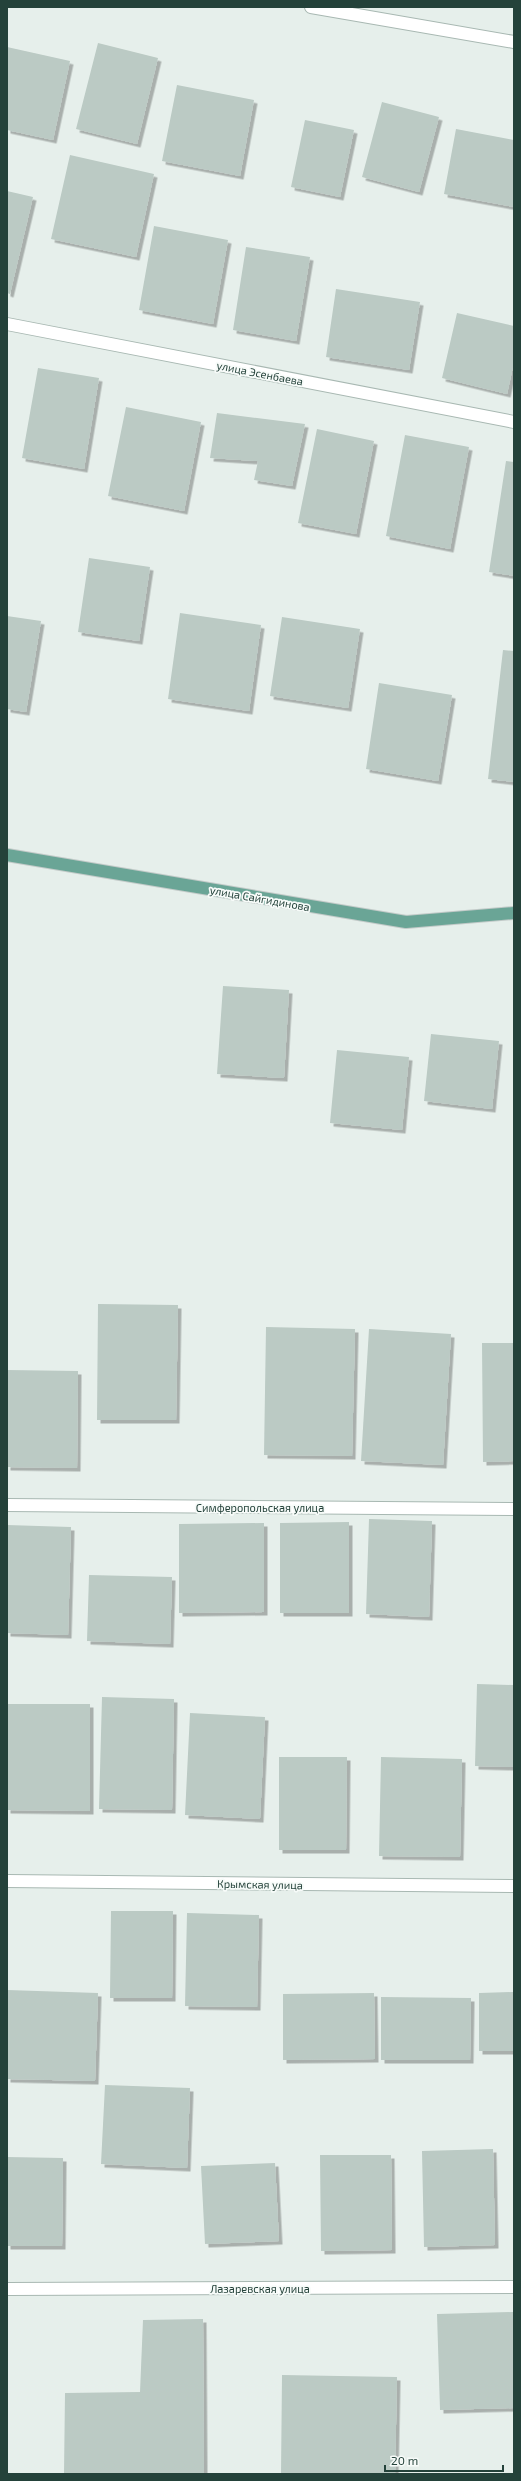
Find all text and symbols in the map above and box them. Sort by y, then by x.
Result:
street label: улица Эсенбаева [216,358,304,389]
street label: улица Сайгидинова [209,883,311,914]
street label: Симферопольская улица [196,1501,324,1515]
street label: Крымская улица [217,1877,303,1892]
street label: Лазаревская улица [210,2282,310,2296]
scale bar [385,2447,503,2473]
text: 20 m [391,2453,418,2467]

